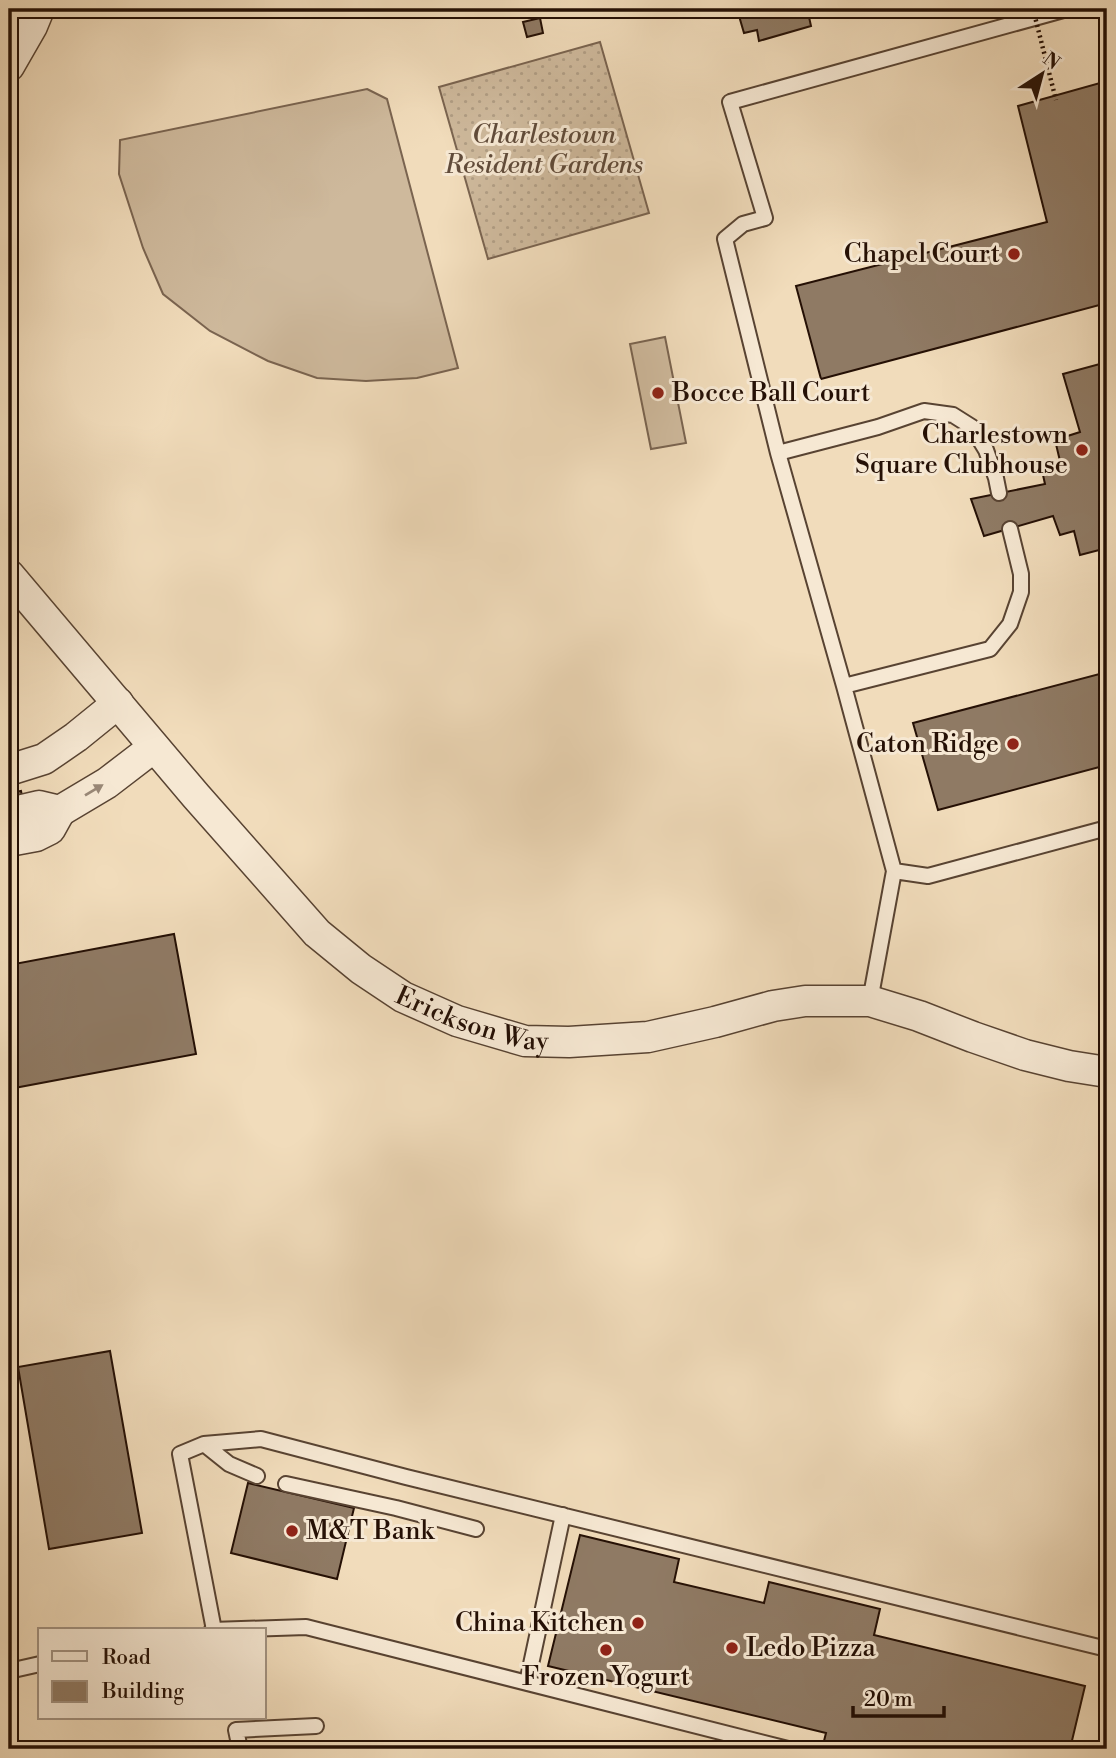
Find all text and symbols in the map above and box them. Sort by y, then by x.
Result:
north arrow [1007,38,1078,108]
text: N [1038,47,1065,75]
park label: Charlestown Resident Gardens [444,119,643,181]
place label: Chapel Court [844,238,1000,270]
marker: Chapel Court [1006,246,1022,262]
place label: Bocce Ball Court [671,377,870,409]
marker: Bocce Ball Court [650,385,666,401]
place label: Charlestown Square Clubhouse [855,419,1068,481]
marker: Charlestown Square Clubhouse [1074,442,1090,458]
place label: Caton Ridge [856,728,999,760]
marker: Caton Ridge [1005,736,1021,752]
one-way arrow [85,784,104,797]
street label: Erickson Way [390,980,549,1058]
place label: M&T Bank [306,1515,435,1547]
marker: M&T Bank [284,1523,300,1539]
place label: China Kitchen [455,1607,624,1639]
marker: China Kitchen [630,1615,646,1631]
legend [38,1628,266,1720]
place label: Ledo Pizza [746,1632,876,1664]
marker: Ledo Pizza [724,1640,740,1656]
marker: Frozen Yogurt [598,1642,614,1658]
text: Road [102,1645,151,1671]
place label: Frozen Yogurt [522,1661,690,1693]
scale bar [853,1674,944,1718]
text: Building [101,1679,184,1705]
text: 20 m [864,1687,913,1713]

